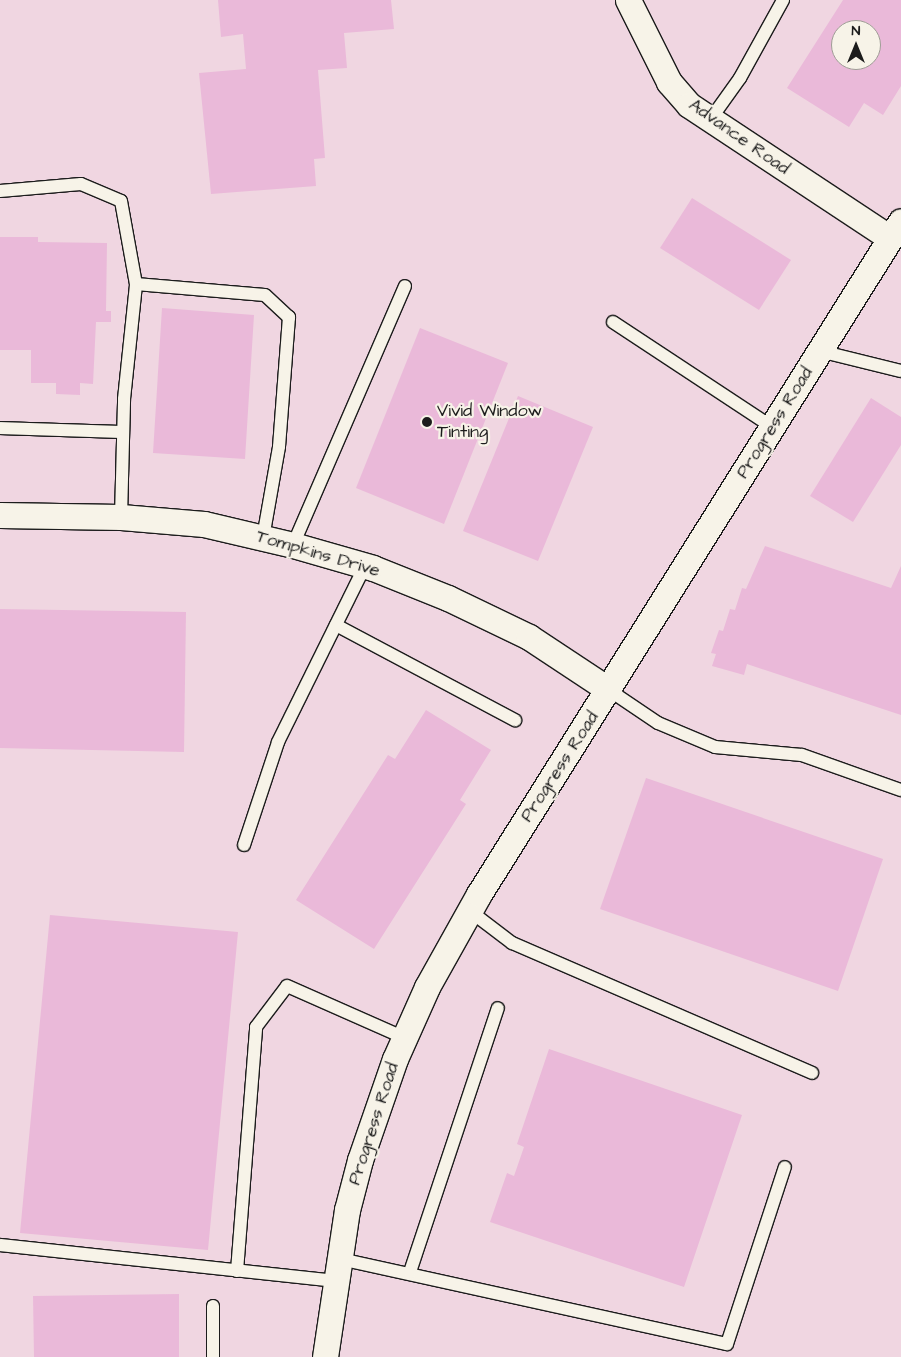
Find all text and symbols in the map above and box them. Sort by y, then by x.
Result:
north arrow [831,20,881,70]
text: N [852,21,860,41]
street label: Advance Road [685,94,793,180]
street label: Progress Road [732,363,818,483]
place label: Vivid Window Tinting [437,401,542,444]
marker: Vivid Window Tinting [421,416,433,428]
street label: Tompkins Drive [254,526,382,582]
street label: Progress Road [516,708,604,826]
street label: Progress Road [344,1060,404,1188]

